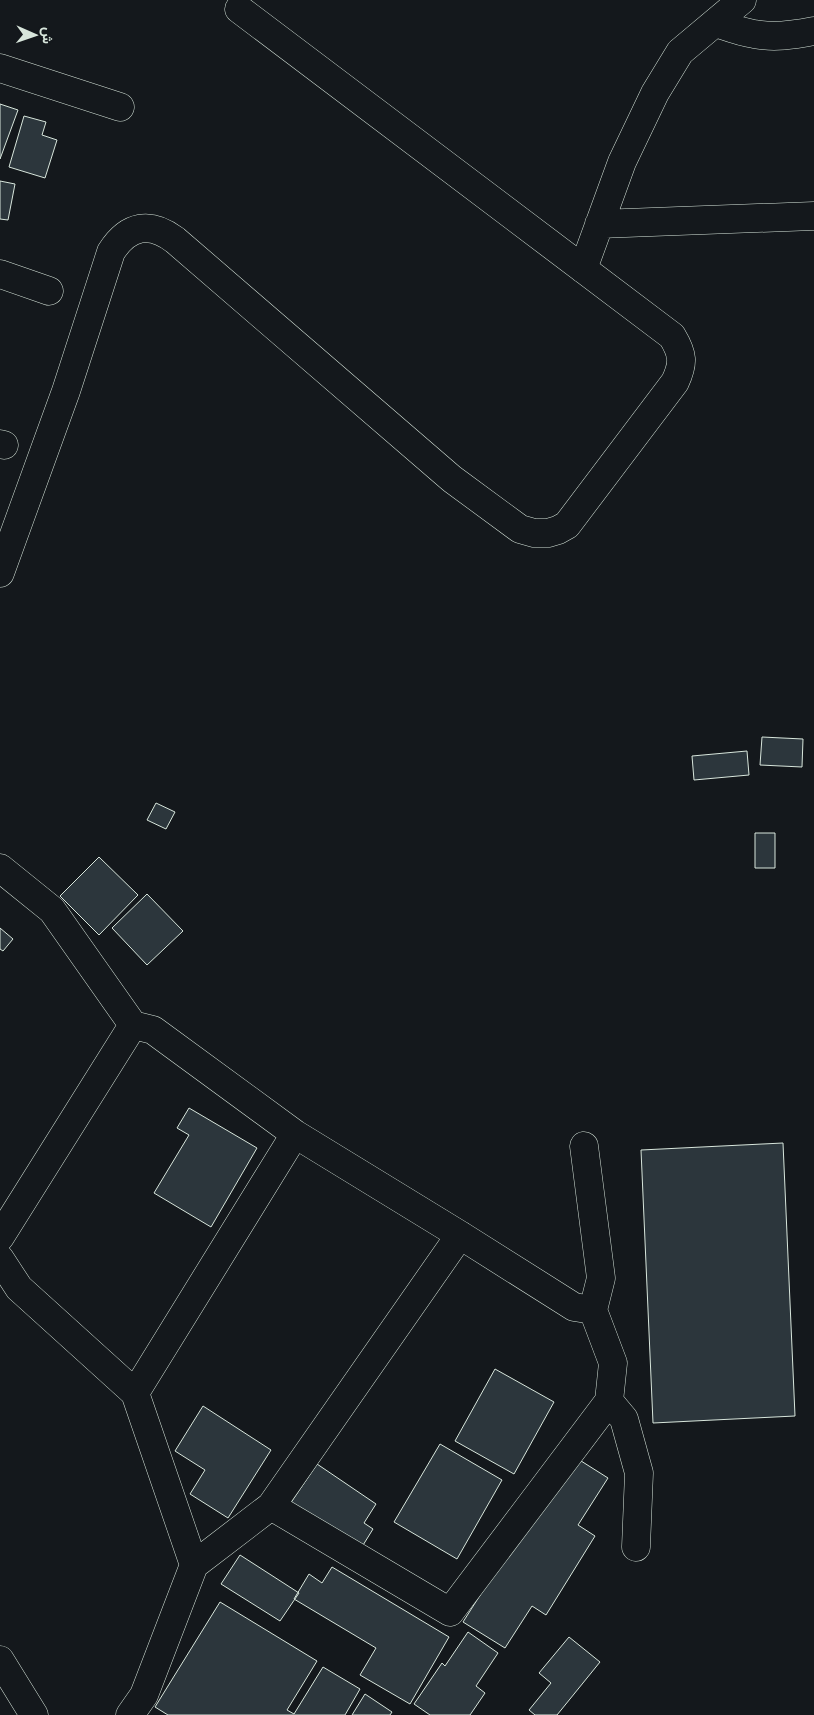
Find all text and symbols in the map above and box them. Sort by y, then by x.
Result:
north arrow [10,10,60,60]
text: ش [39,27,57,44]

